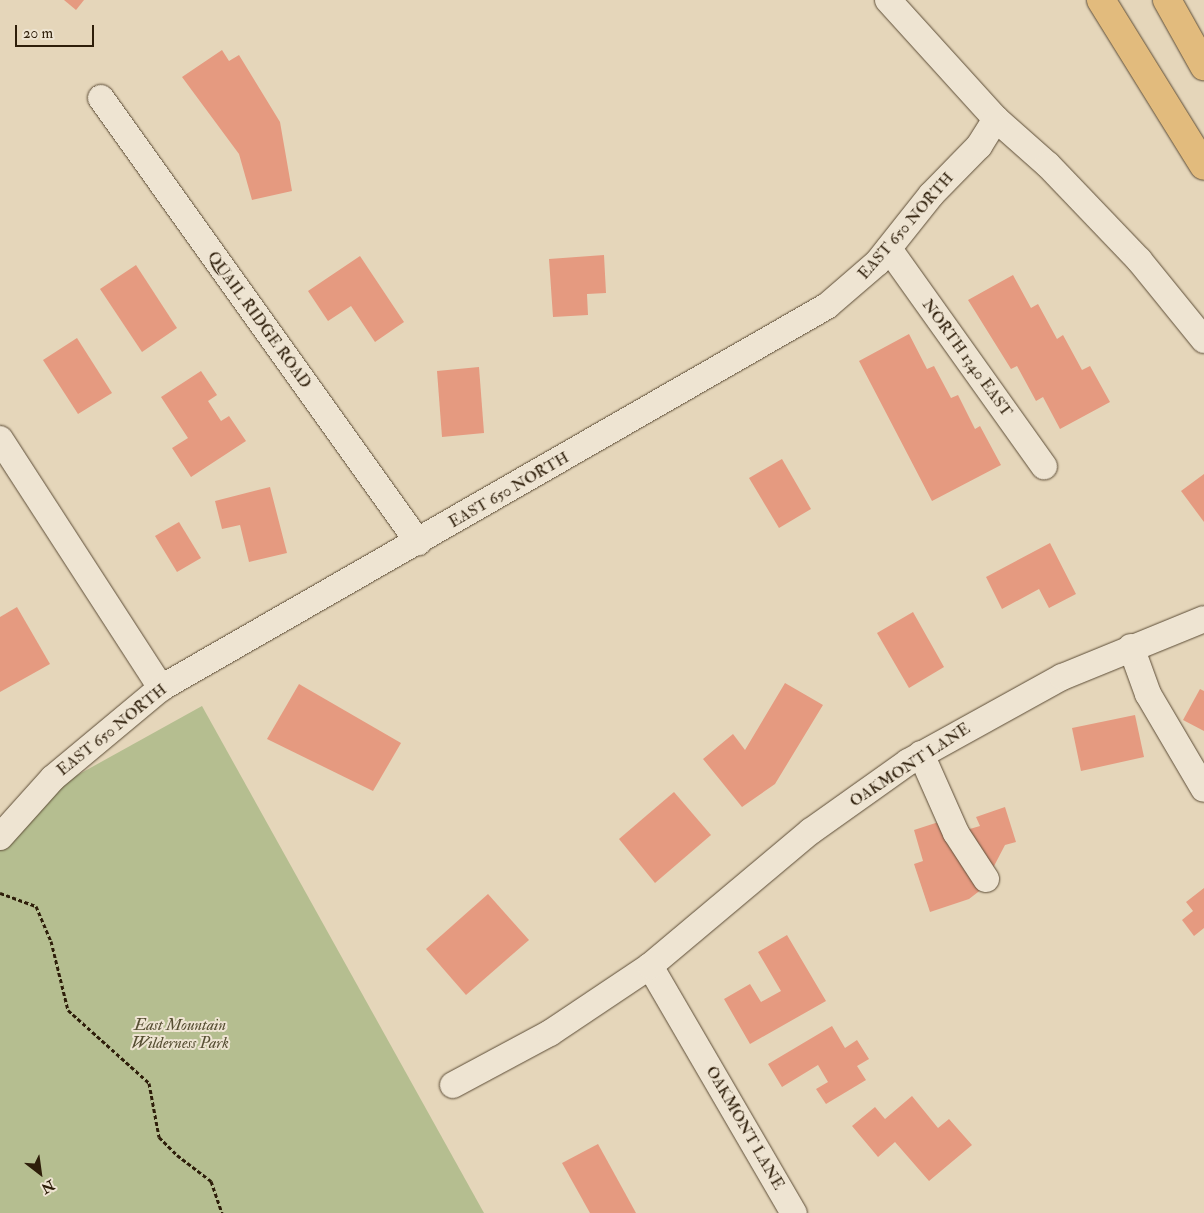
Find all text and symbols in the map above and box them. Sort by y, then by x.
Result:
scale bar [18,15,96,47]
text: 20 m [23,24,53,43]
street label: EAST 650 NORTH [854,169,958,283]
street label: QUAIL RIDGE ROAD [203,248,315,392]
street label: NORTH 1340 EAST [918,295,1016,421]
street label: EAST 650 NORTH [446,448,572,532]
street label: EAST 650 NORTH [53,680,171,780]
street label: OAKMONT LANE [846,719,974,811]
park label: East Mountain Wilderness Park [131,1015,229,1053]
street label: OAKMONT LANE [702,1063,788,1193]
north arrow [15,1148,65,1198]
text: N [38,1176,57,1197]

